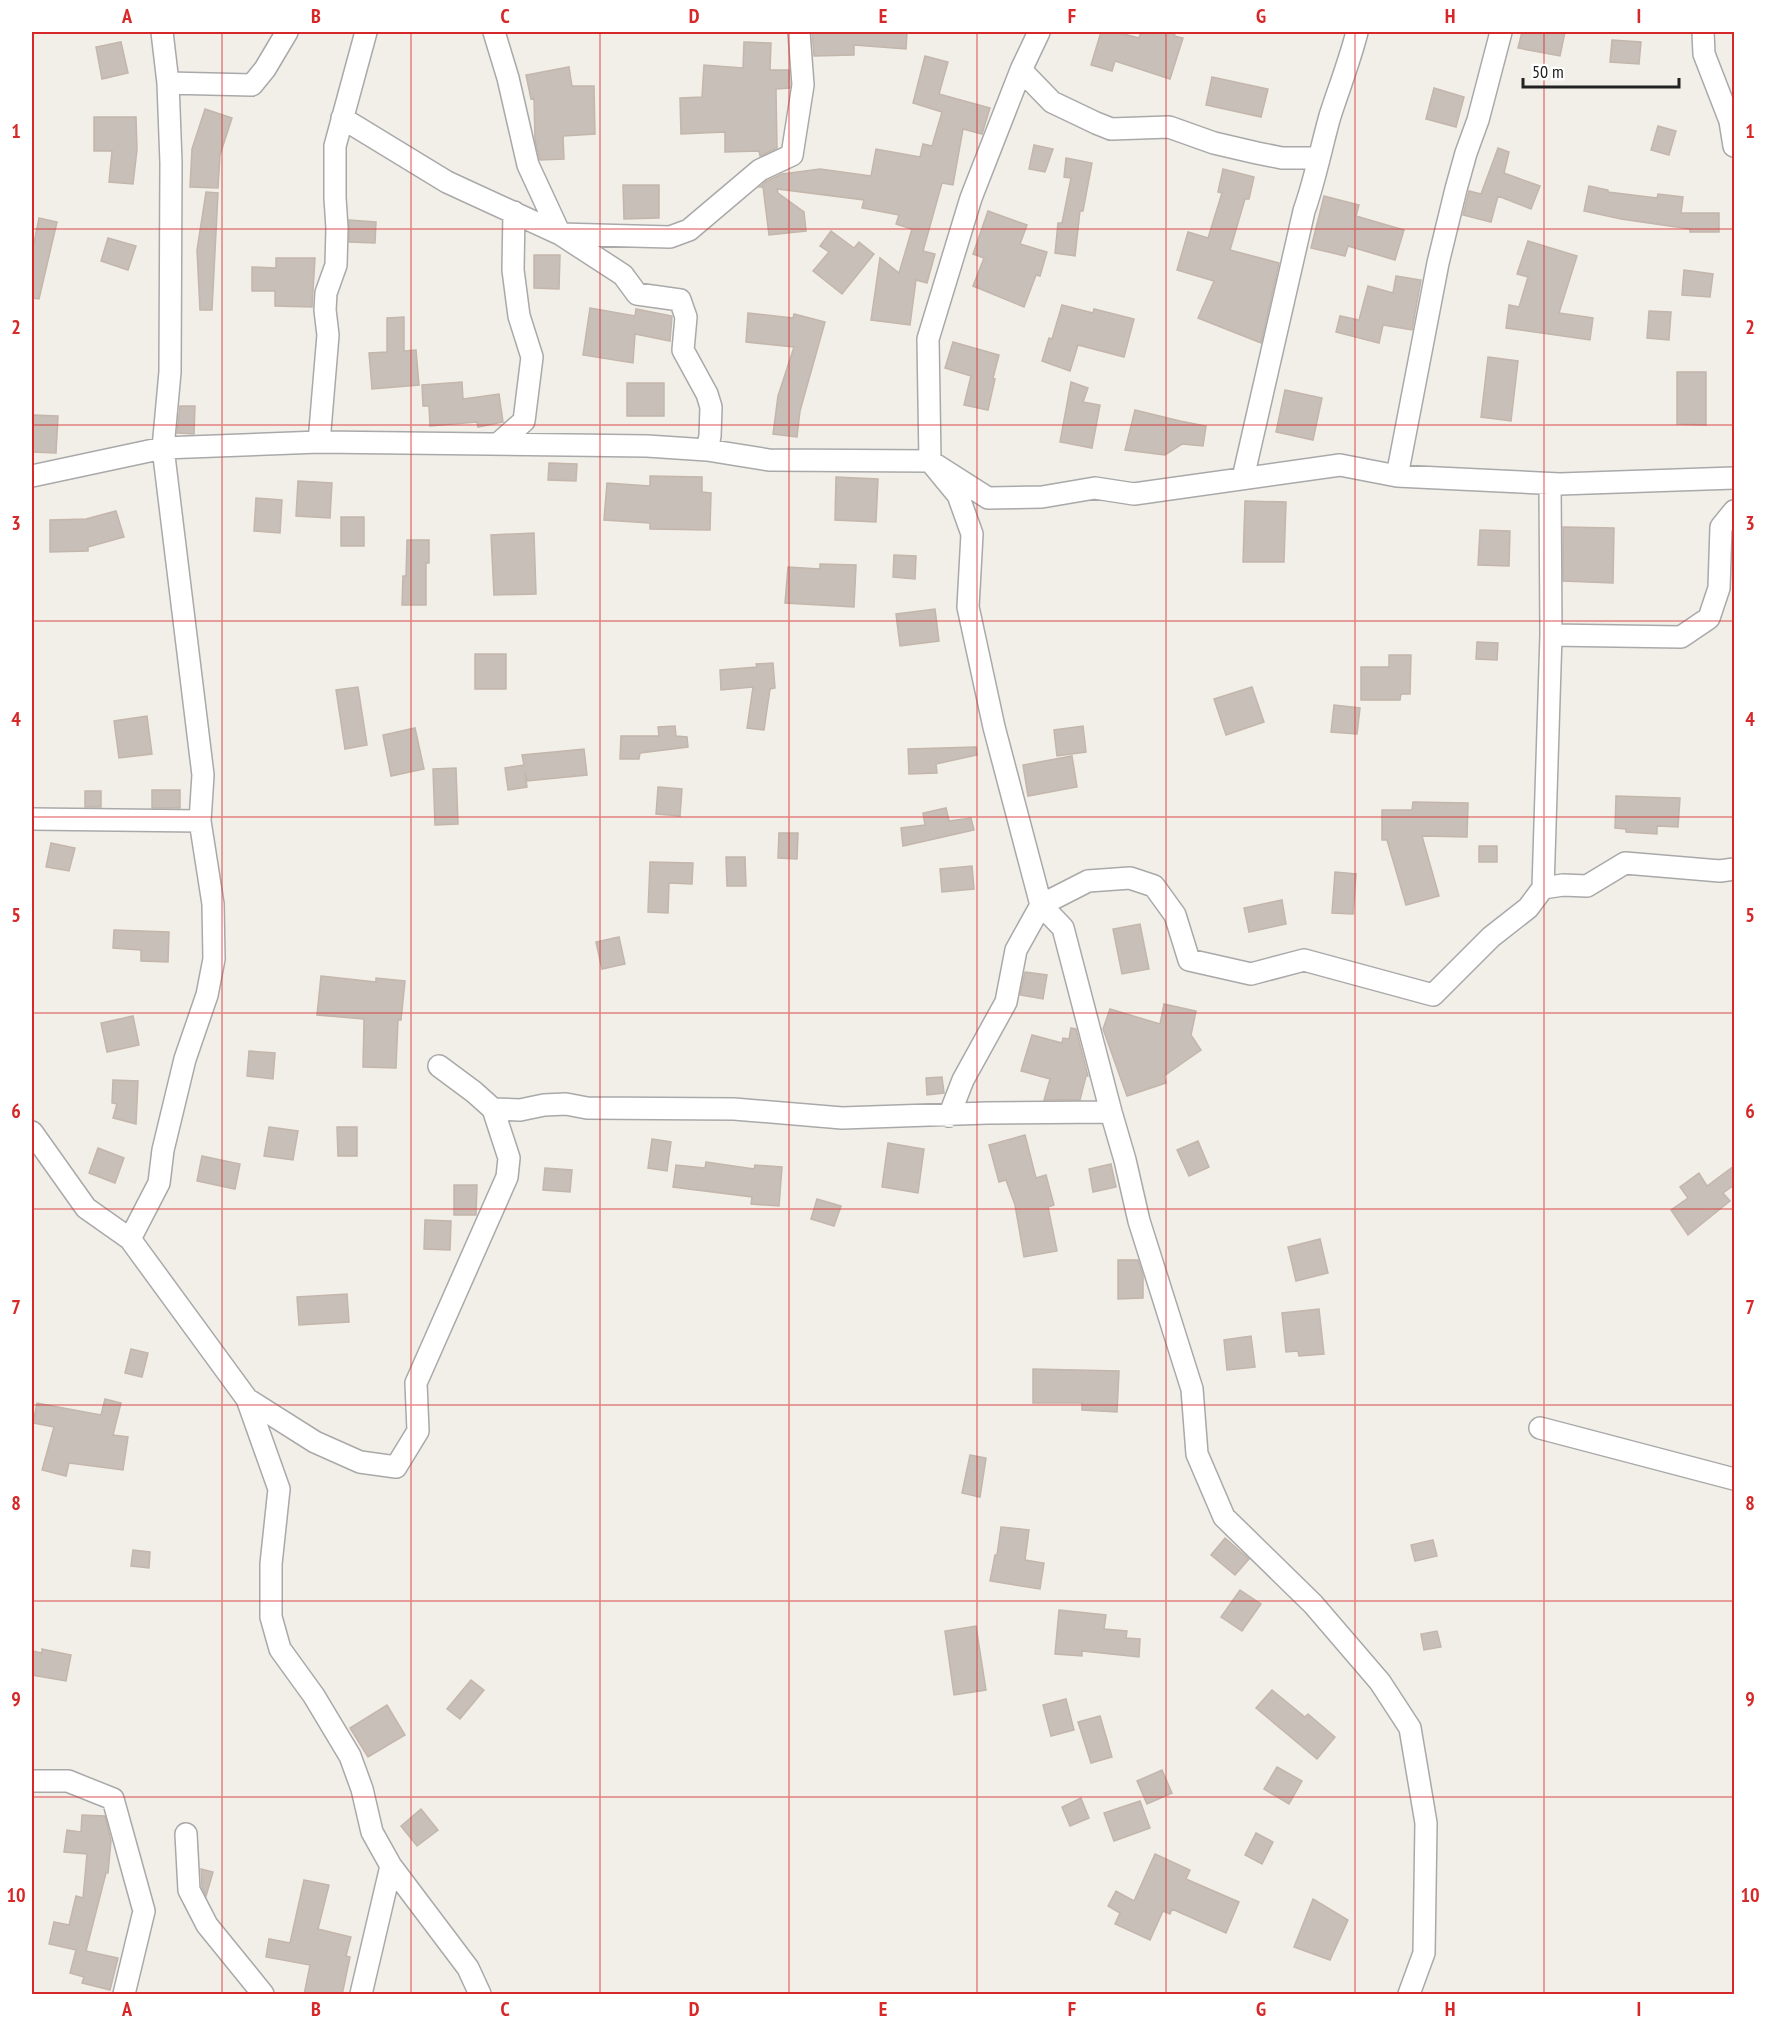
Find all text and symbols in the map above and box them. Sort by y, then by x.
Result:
text: A [121,3,133,29]
text: B [311,3,321,29]
text: C [500,3,510,29]
text: D [689,3,700,29]
text: E [879,3,887,29]
text: F [1068,3,1076,29]
text: G [1256,3,1266,29]
text: H [1445,3,1455,29]
text: I [1637,3,1641,29]
scale bar [1523,51,1679,89]
text: 50 m [1532,60,1564,83]
text: 1 [11,118,21,144]
text: 1 [1745,118,1755,144]
text: 2 [11,314,21,340]
text: 2 [1745,314,1755,340]
text: 3 [11,510,21,536]
text: 3 [1745,510,1755,536]
text: 4 [11,706,21,732]
text: 4 [1745,706,1755,732]
text: 5 [11,902,21,928]
text: 5 [1745,902,1755,928]
text: 6 [11,1098,21,1124]
text: 6 [1745,1098,1755,1124]
text: 7 [11,1294,21,1320]
text: 7 [1745,1294,1755,1320]
text: 8 [11,1490,21,1516]
text: 8 [1745,1490,1755,1516]
text: 9 [11,1686,21,1712]
text: 9 [1745,1686,1755,1712]
text: 10 [6,1882,26,1908]
text: 10 [1740,1882,1760,1908]
text: A [121,1996,133,2022]
text: B [311,1996,321,2022]
text: C [500,1996,510,2022]
text: D [689,1996,700,2022]
text: E [879,1996,887,2022]
text: F [1068,1996,1076,2022]
text: G [1256,1996,1266,2022]
text: H [1445,1996,1455,2022]
text: I [1637,1996,1641,2022]

